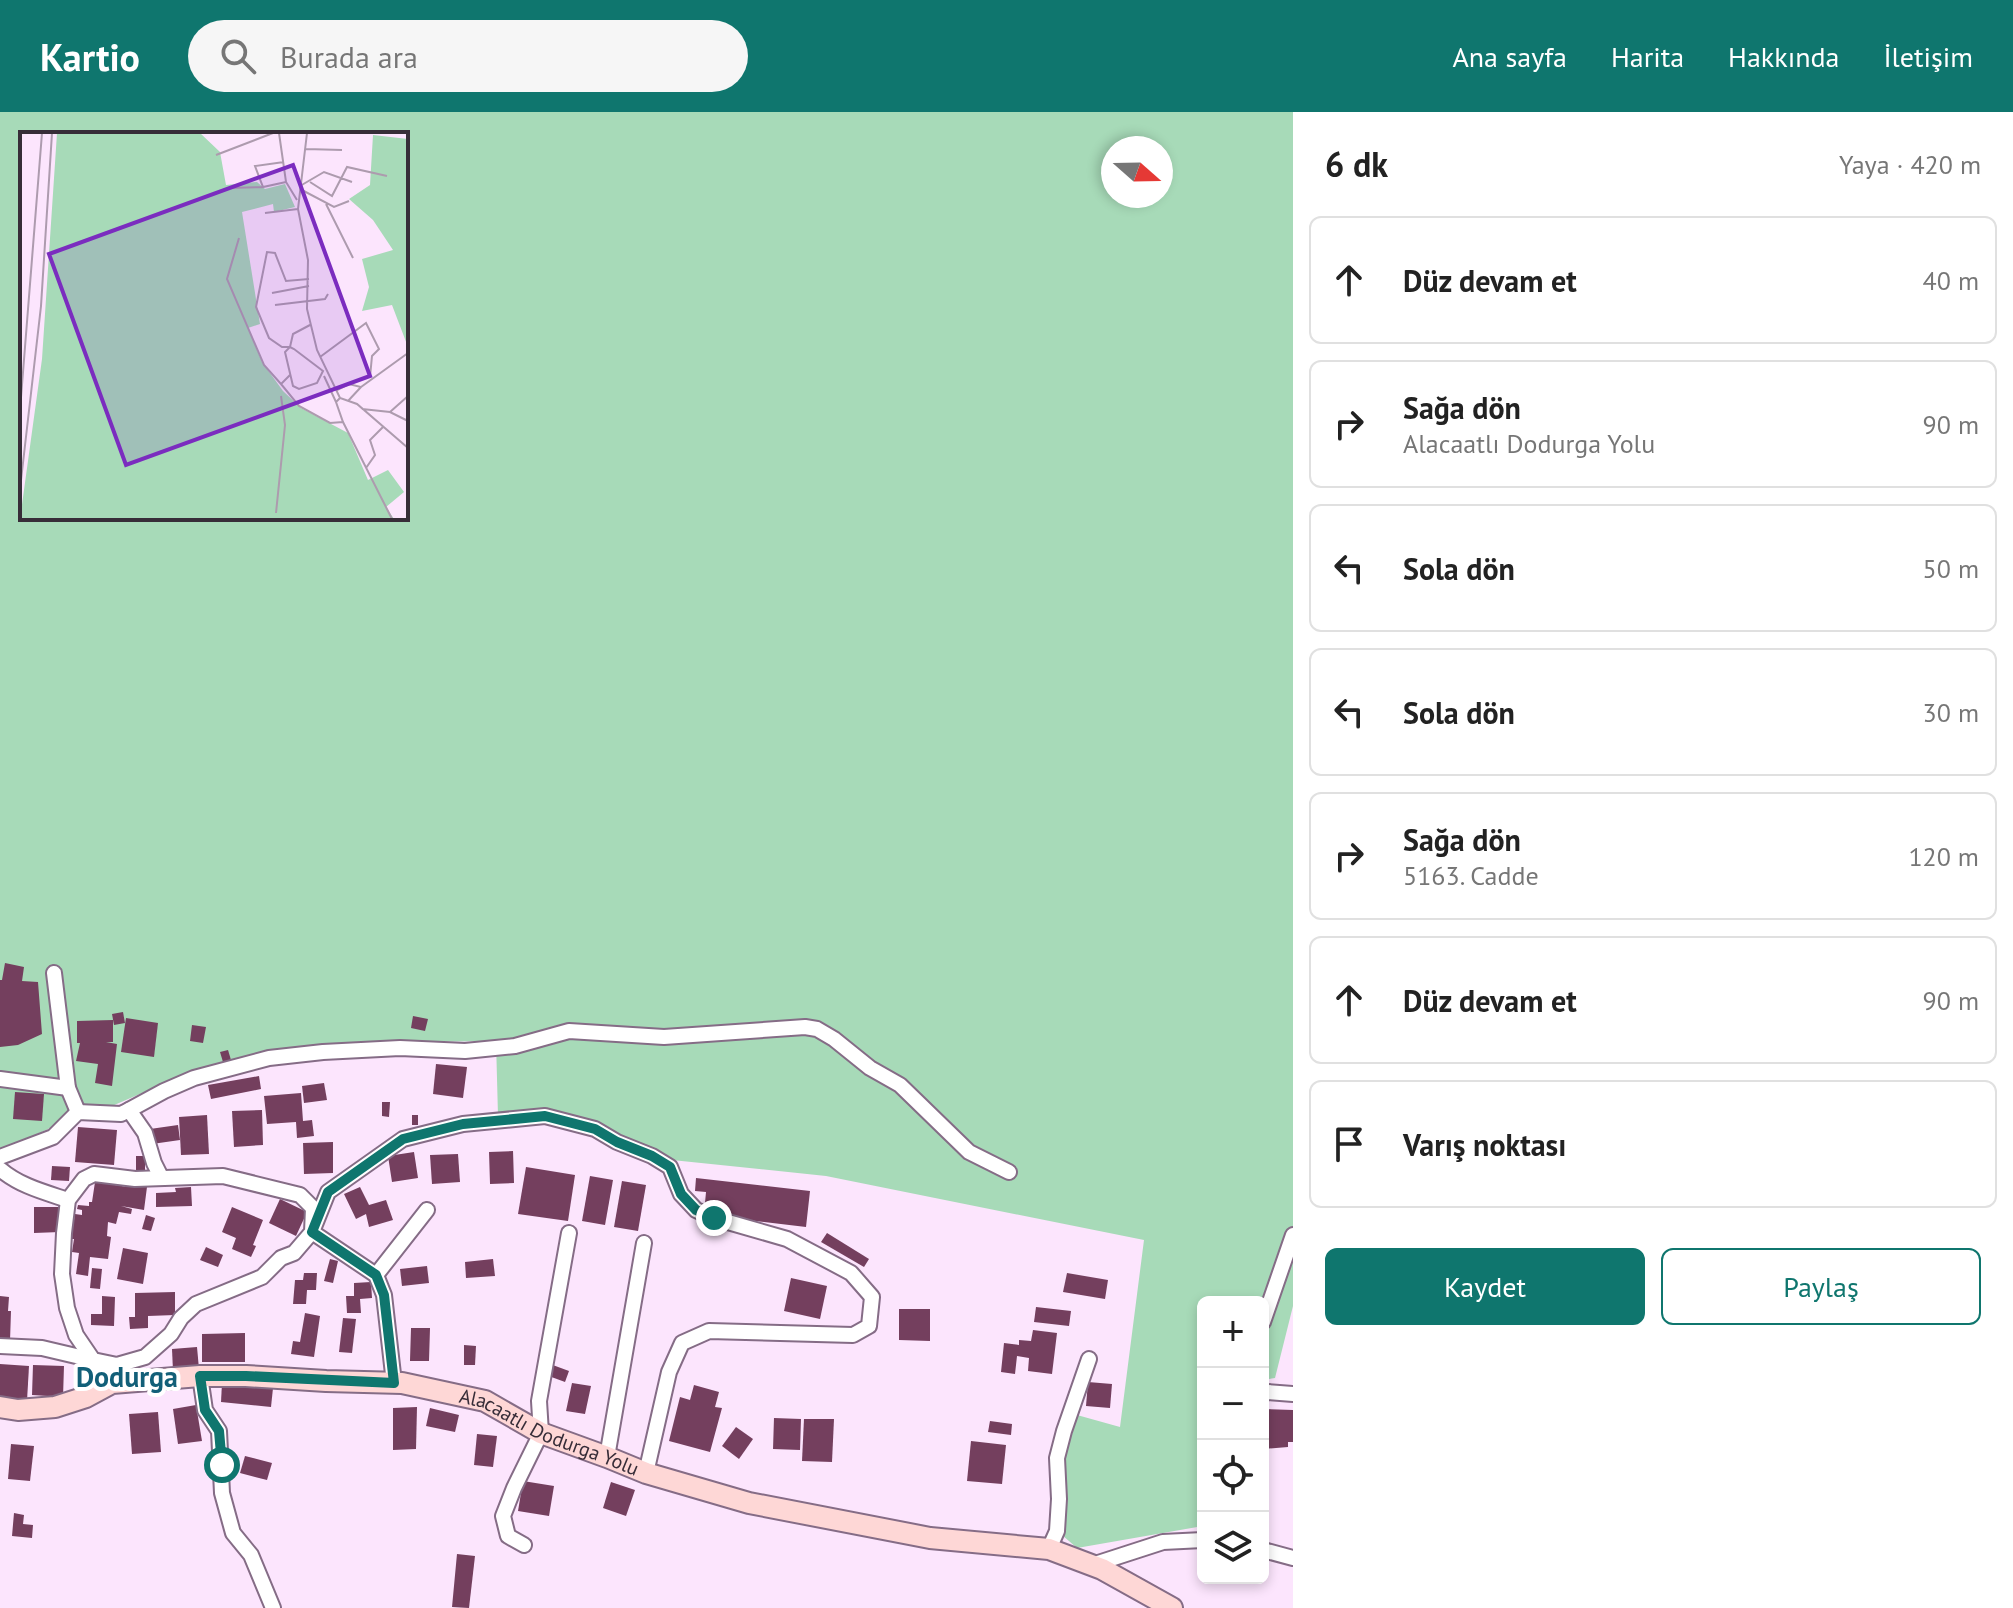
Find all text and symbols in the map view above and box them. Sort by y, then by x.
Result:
search box [188,20,748,92]
text: Kartio [40,32,140,81]
icon: search [216,34,260,78]
text: Burada ara [280,37,418,76]
text: Ana sayfa [1452,38,1567,75]
text: Harita [1611,38,1684,75]
text: Hakkında [1728,38,1839,75]
text: İletişim [1883,38,1973,75]
inset map [20,132,408,520]
north arrow [1101,136,1173,208]
text: 6 dk [1325,142,1388,186]
text: Yaya · 420 m [1839,148,1981,181]
icon: ahead [1327,258,1371,302]
text: Düz devam et [1403,261,1577,300]
text: 40 m [1923,264,1979,297]
text: Sağa dön [1403,388,1521,427]
icon: right [1327,402,1371,446]
text: 90 m [1923,408,1979,441]
text: Alacaatlı Dodurga Yolu [1403,427,1655,460]
icon: left [1327,546,1371,590]
text: Sola dön [1403,549,1515,588]
text: 50 m [1923,552,1979,585]
icon: left [1327,690,1371,734]
text: Sola dön [1403,693,1515,732]
text: 30 m [1923,696,1979,729]
text: Sağa dön [1403,820,1521,859]
icon: right [1327,834,1371,878]
text: 120 m [1908,840,1979,873]
text: 5163. Cadde [1403,859,1539,892]
icon: ahead [1327,978,1371,1022]
text: Düz devam et [1403,981,1577,1020]
text: 90 m [1923,984,1979,1017]
icon: arrive [1327,1122,1371,1166]
text: Varış noktası [1403,1125,1566,1164]
route end [696,1200,732,1236]
button: Kaydet [1325,1248,1645,1325]
button: Paylaş [1661,1248,1981,1325]
map controls [1197,1296,1269,1584]
button: + [1197,1296,1269,1368]
district label: Dodurga [76,1358,178,1395]
button: − [1197,1368,1269,1440]
street label: Alacaatlı Dodurga Yolu [457,1383,643,1482]
button: locate [1197,1440,1269,1512]
route start [204,1447,240,1483]
button: layers [1197,1512,1269,1584]

